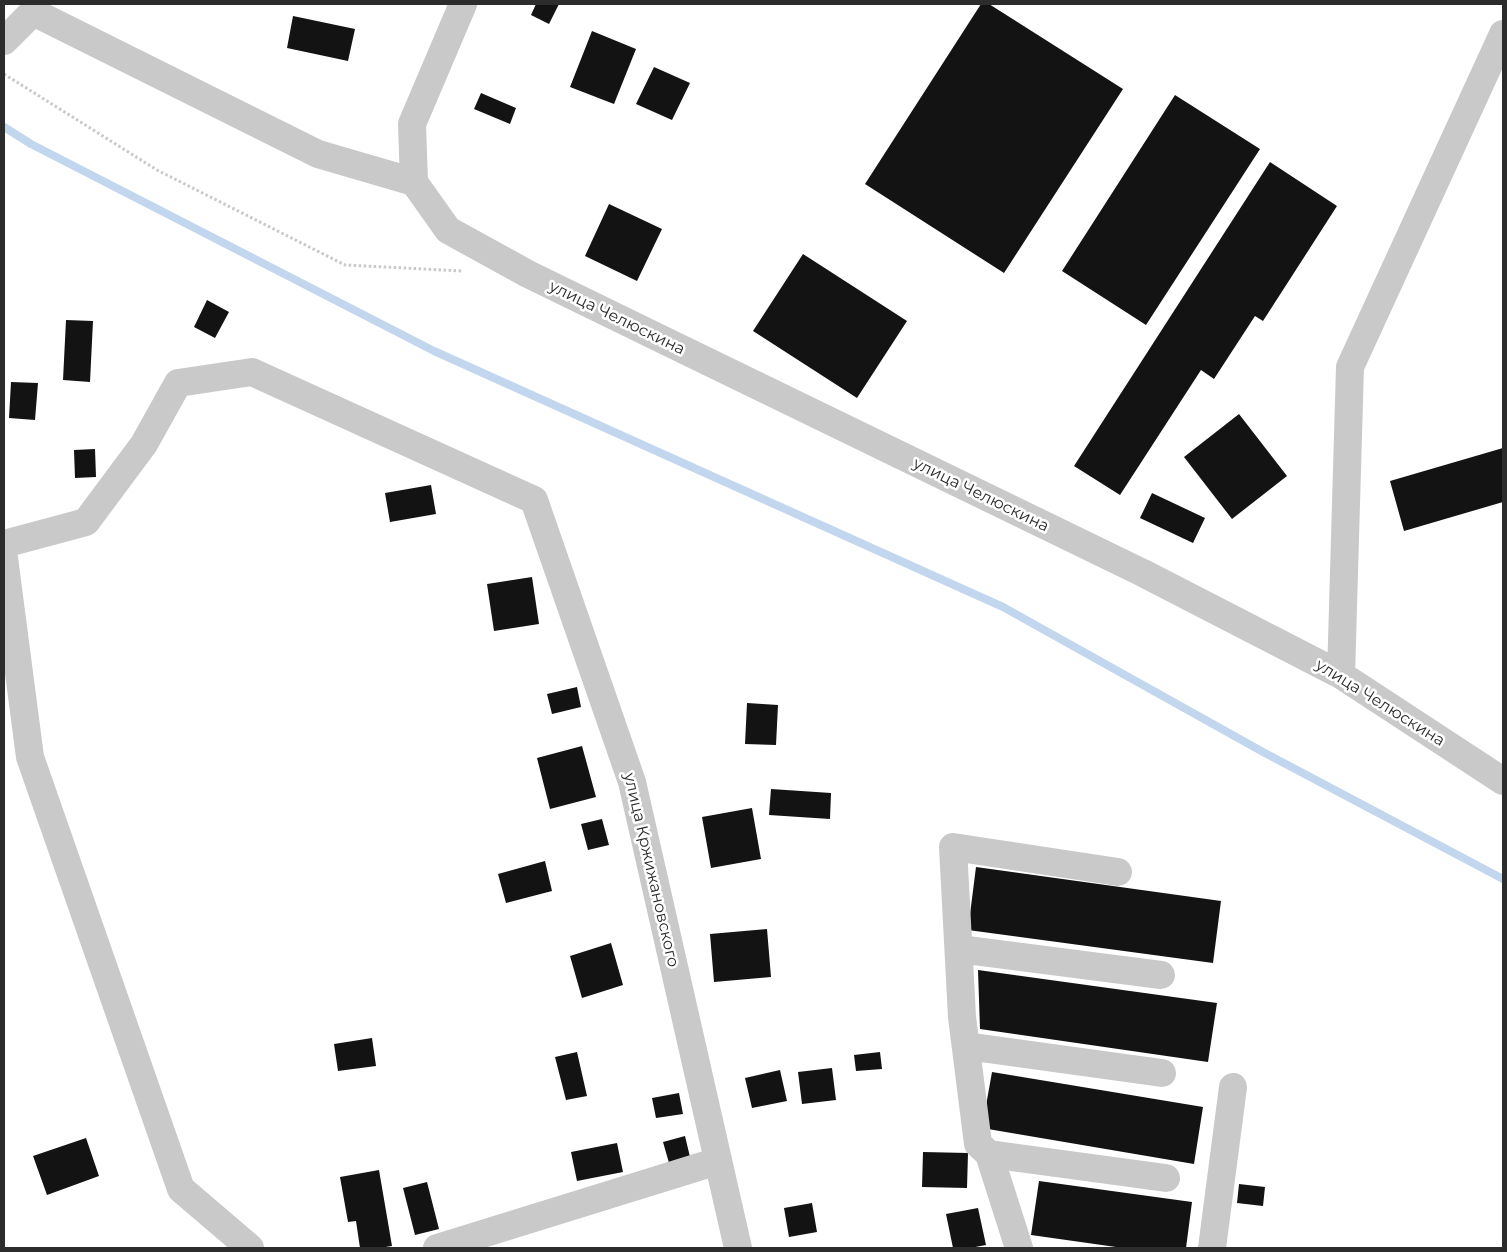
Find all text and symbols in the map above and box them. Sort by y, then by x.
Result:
street label: улица Челюскина [546,277,688,359]
street label: улица Челюскина [910,454,1052,536]
street label: улица Челюскина [1312,655,1448,751]
street label: улица Кржижановского [619,771,683,969]

